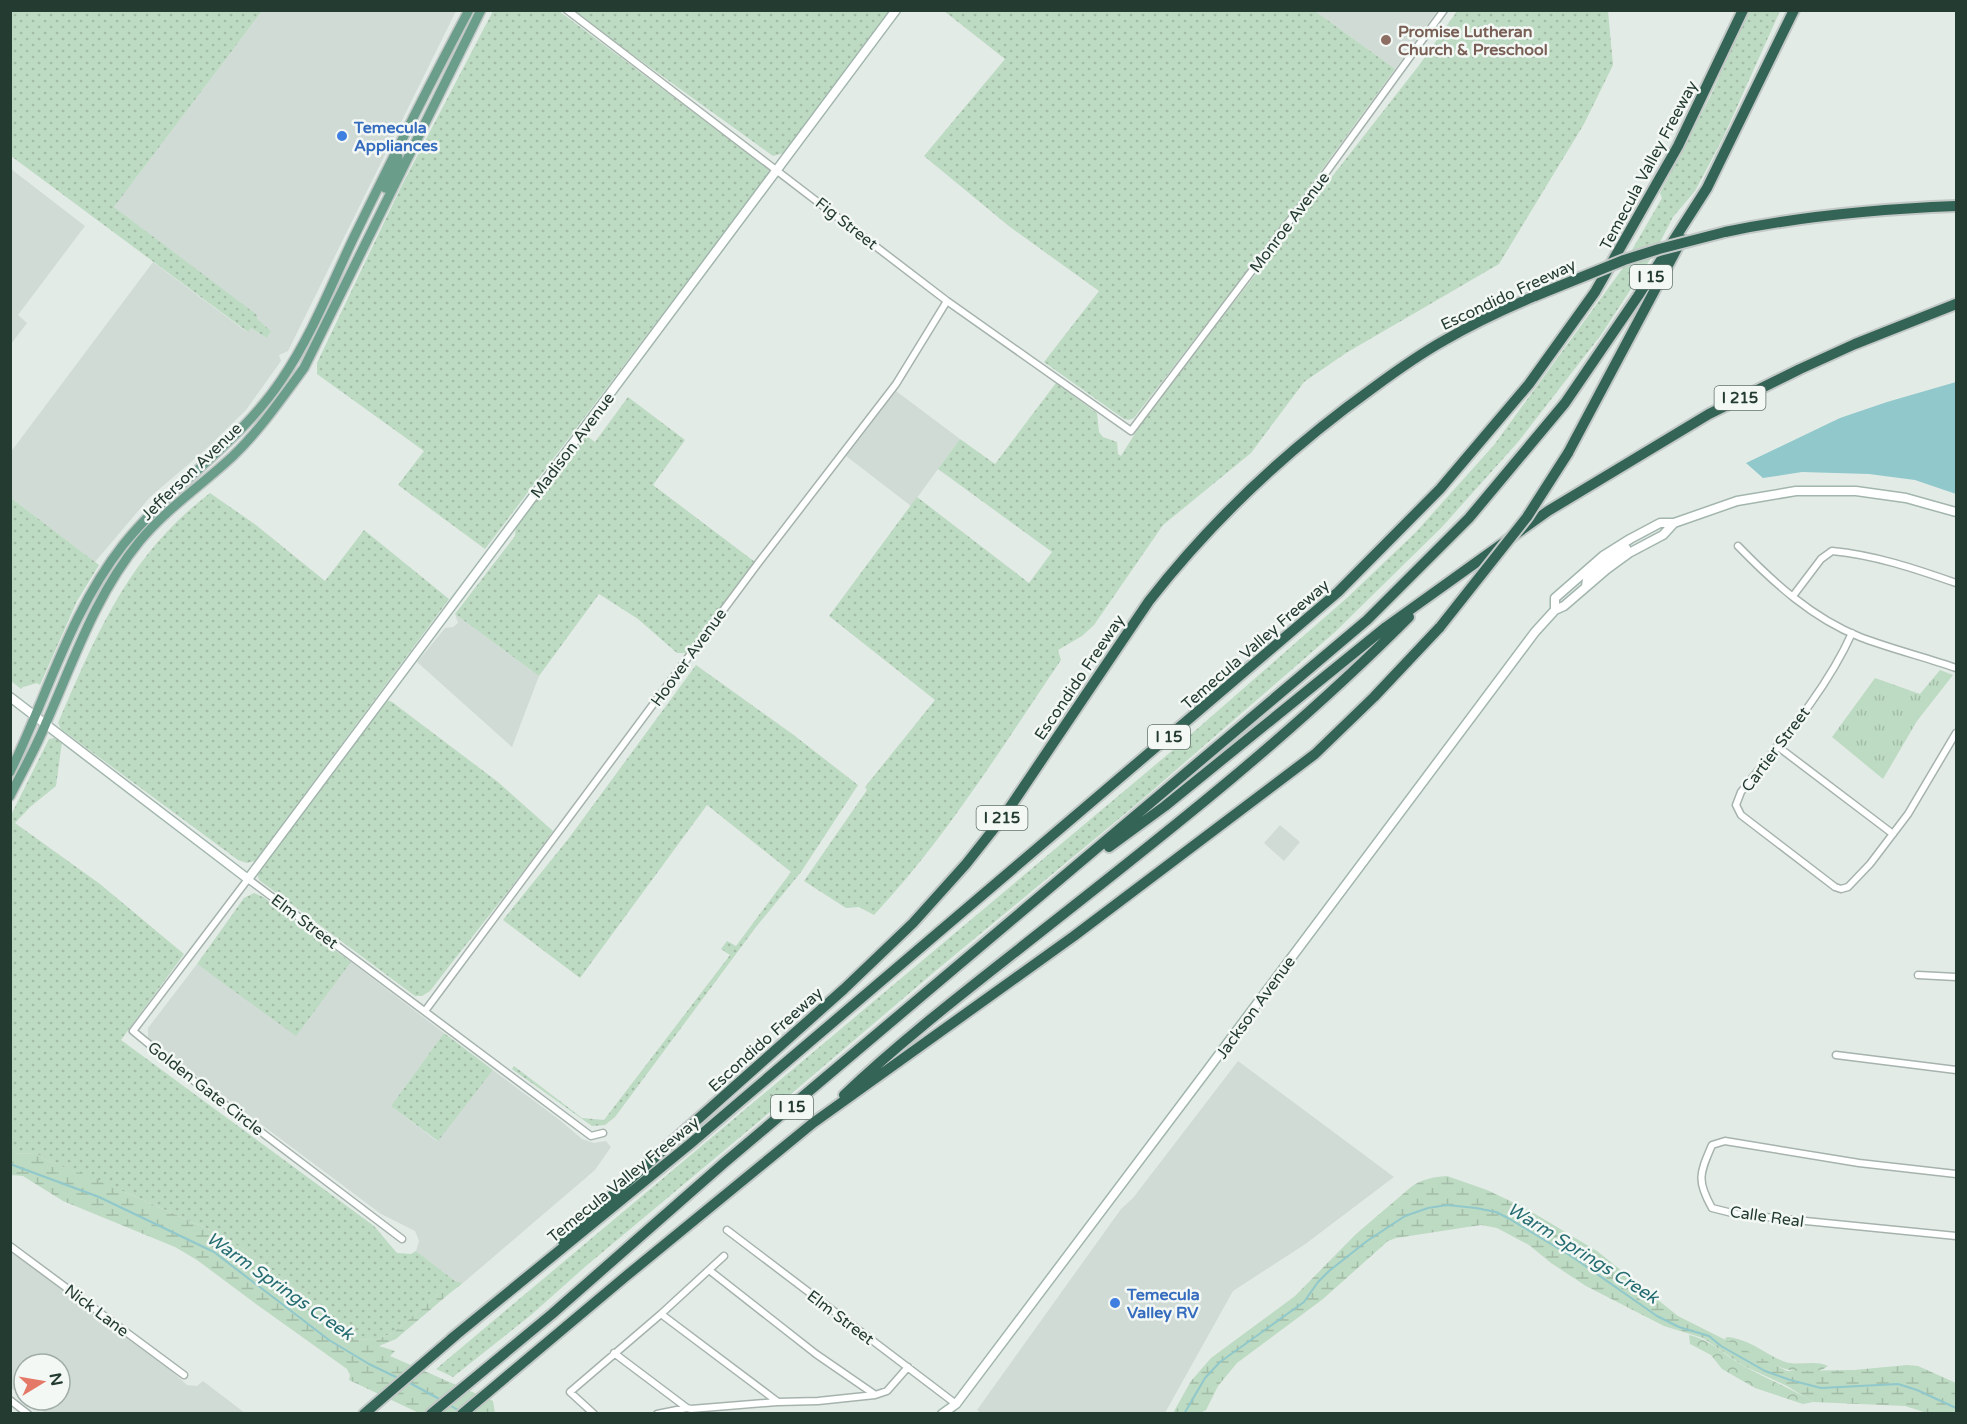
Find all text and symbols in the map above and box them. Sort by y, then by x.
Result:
place label: Promise Lutheran Church & Preschool [1398,22,1548,60]
marker: Promise Lutheran Church & Preschool [1379,33,1393,47]
street label: Temecula Valley Freeway [1596,77,1702,254]
place label: Temecula Appliances [353,118,438,156]
marker: Temecula Appliances [335,129,349,143]
street label: Monroe Avenue [1245,168,1334,277]
street label: Fig Street [811,193,882,254]
street label: Escondido Freeway [1438,255,1580,335]
road number: I 15 [1630,265,1672,289]
road number: I 215 [1714,386,1766,410]
street label: Madison Avenue [527,389,619,502]
street label: Jefferson Avenue [137,419,246,525]
street label: Temecula Valley Freeway [1178,575,1334,714]
street label: Hoover Avenue [647,605,731,710]
street label: Escondido Freeway [1030,611,1129,744]
street label: Cartier Street [1737,703,1814,796]
road number: I 15 [1148,725,1190,749]
road number: I 215 [976,806,1028,830]
street label: Elm Street [267,890,342,953]
street label: Jackson Avenue [1212,952,1300,1063]
street label: Escondido Freeway [704,983,827,1096]
street label: Golden Gate Circle [143,1037,267,1140]
road number: I 15 [771,1095,813,1119]
street label: Temecula Valley Freeway [544,1112,704,1247]
water label: Warm Springs Creek [1503,1198,1664,1309]
street label: Calle Real [1728,1202,1805,1232]
water label: Warm Springs Creek [202,1227,359,1346]
street label: Nick Lane [60,1280,132,1341]
place label: Temecula Valley RV [1126,1285,1200,1323]
street label: Elm Street [803,1286,878,1349]
marker: Temecula Valley RV [1108,1296,1122,1310]
north arrow [12,1352,72,1412]
text: N [45,1371,67,1388]

